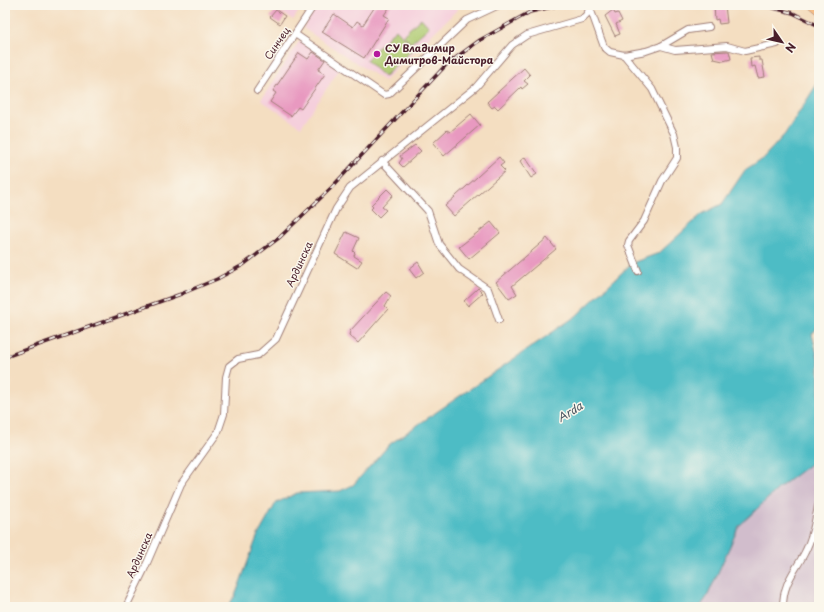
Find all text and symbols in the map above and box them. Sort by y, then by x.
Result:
north arrow [762,22,802,62]
street label: Синчец [260,23,293,62]
place label: СУ Владимир Димитров-Майстора [384,40,494,67]
text: N [781,40,800,56]
marker: СУ Владимир Димитров-Майстора [372,49,382,59]
street label: Ардинска [281,238,316,289]
water label: Arda [554,397,587,426]
street label: Ардинска [122,529,156,580]

